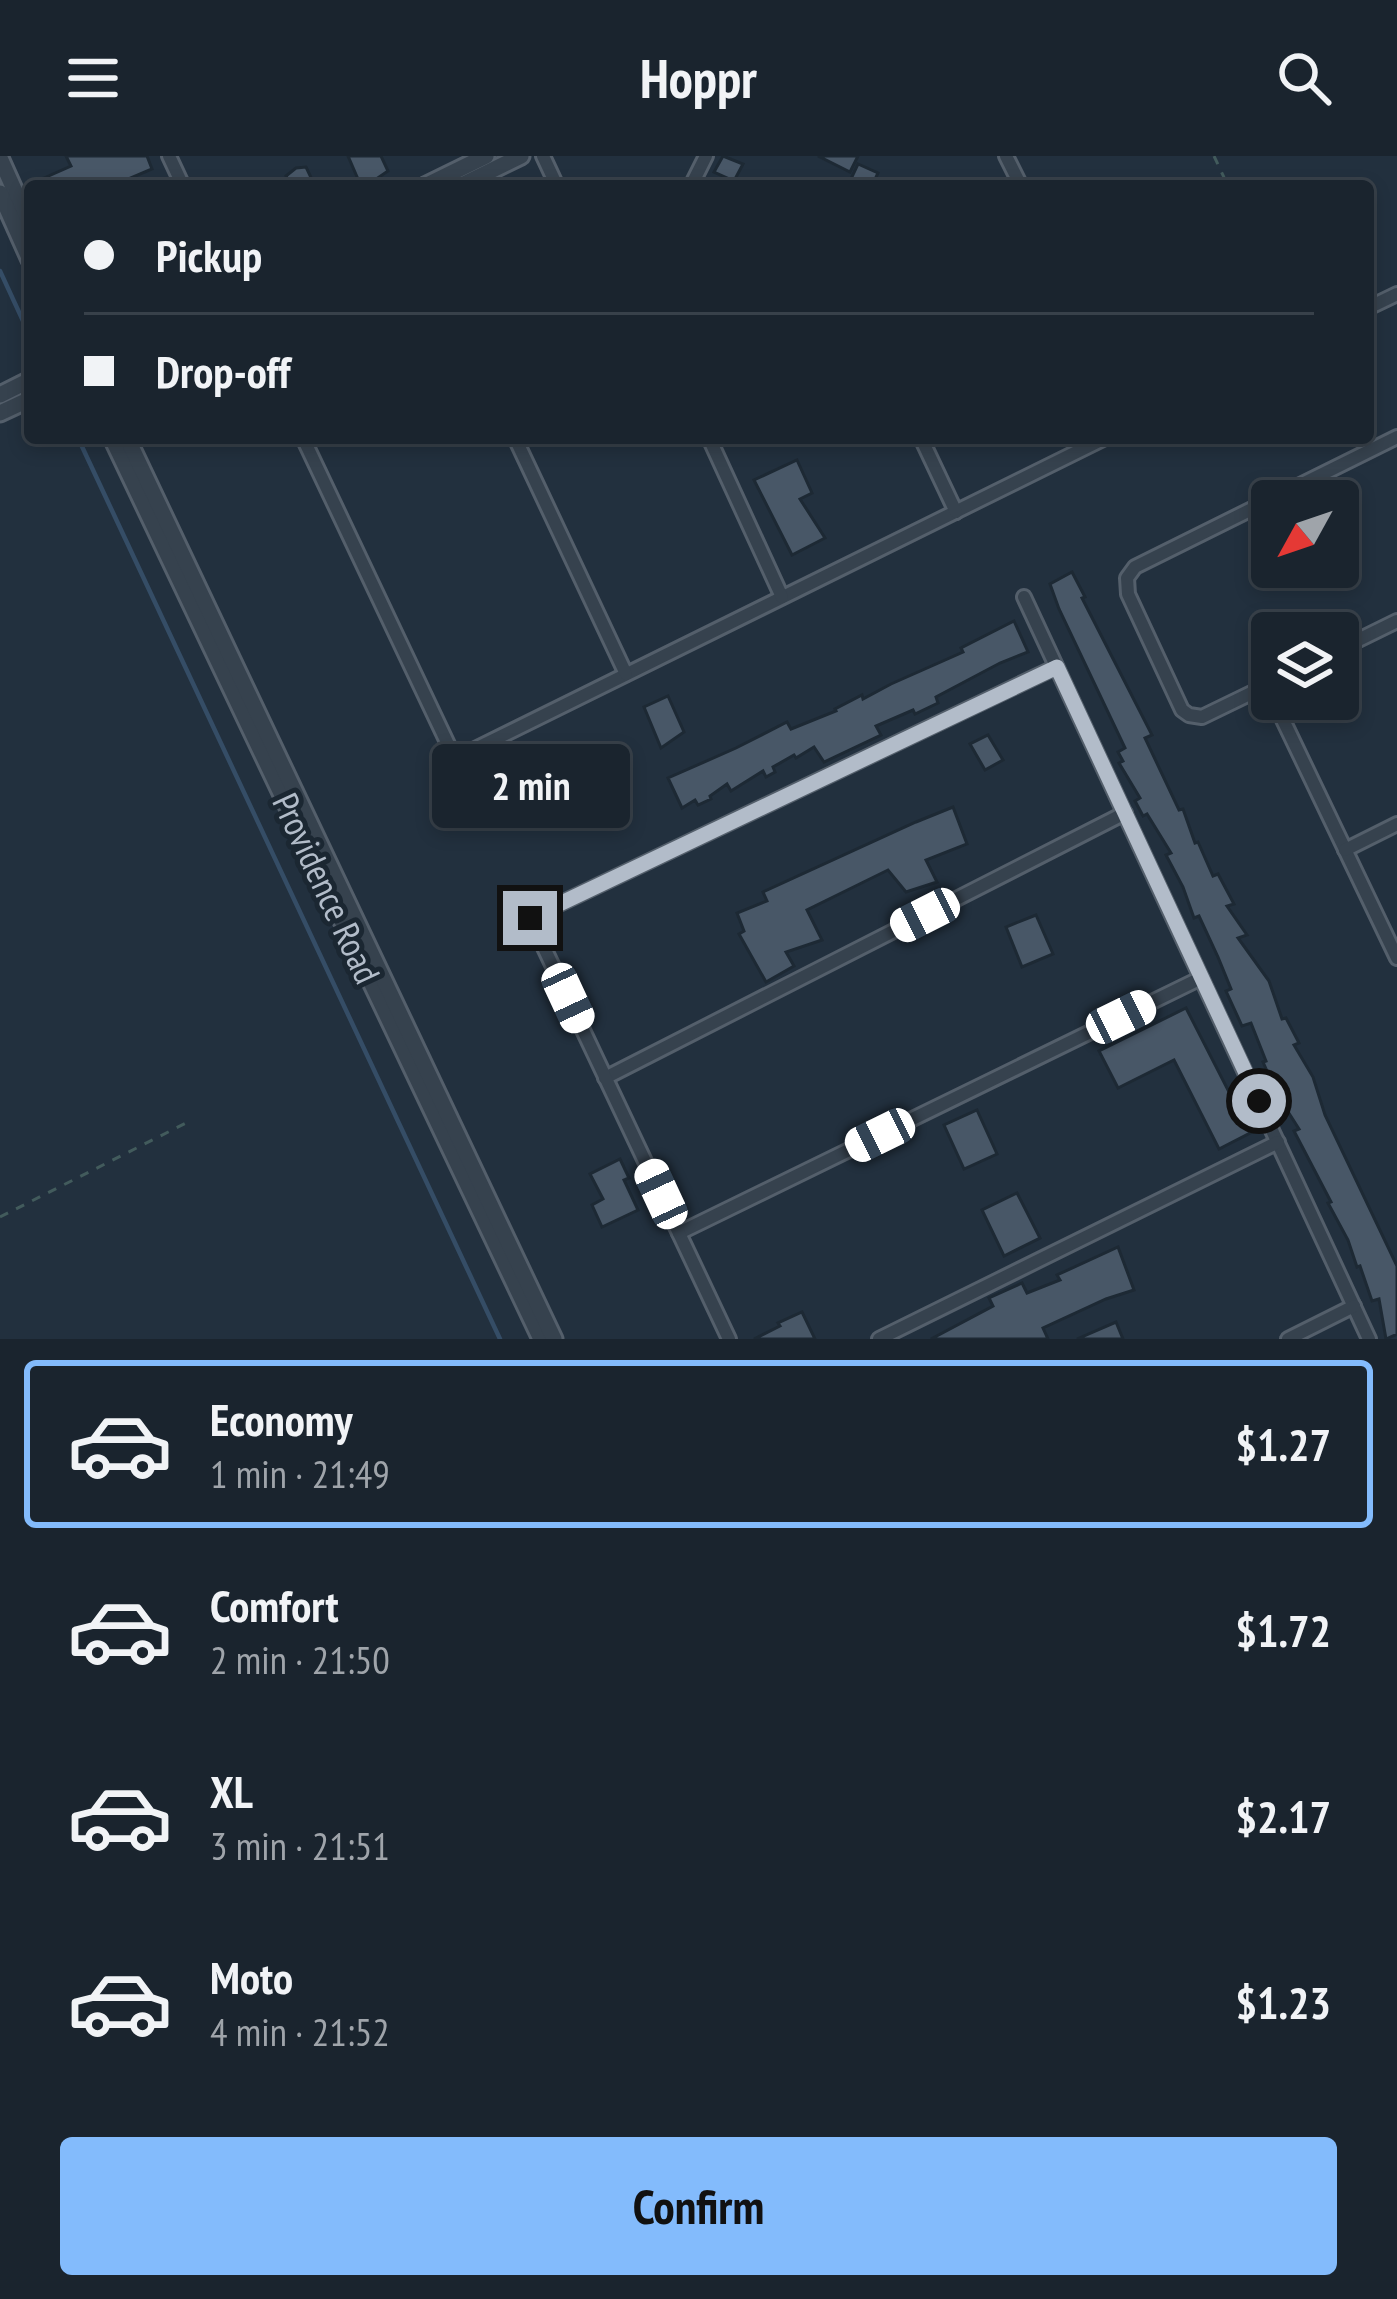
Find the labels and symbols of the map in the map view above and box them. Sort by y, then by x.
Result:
north arrow [1251,480,1359,588]
callout: 2 min [431,744,629,828]
street label: Providence Road [262,785,392,991]
car [885,883,965,947]
route end [503,891,557,945]
car [536,958,600,1038]
car [1081,985,1161,1049]
route start [1232,1074,1286,1128]
car [840,1103,920,1167]
car [629,1154,693,1234]

